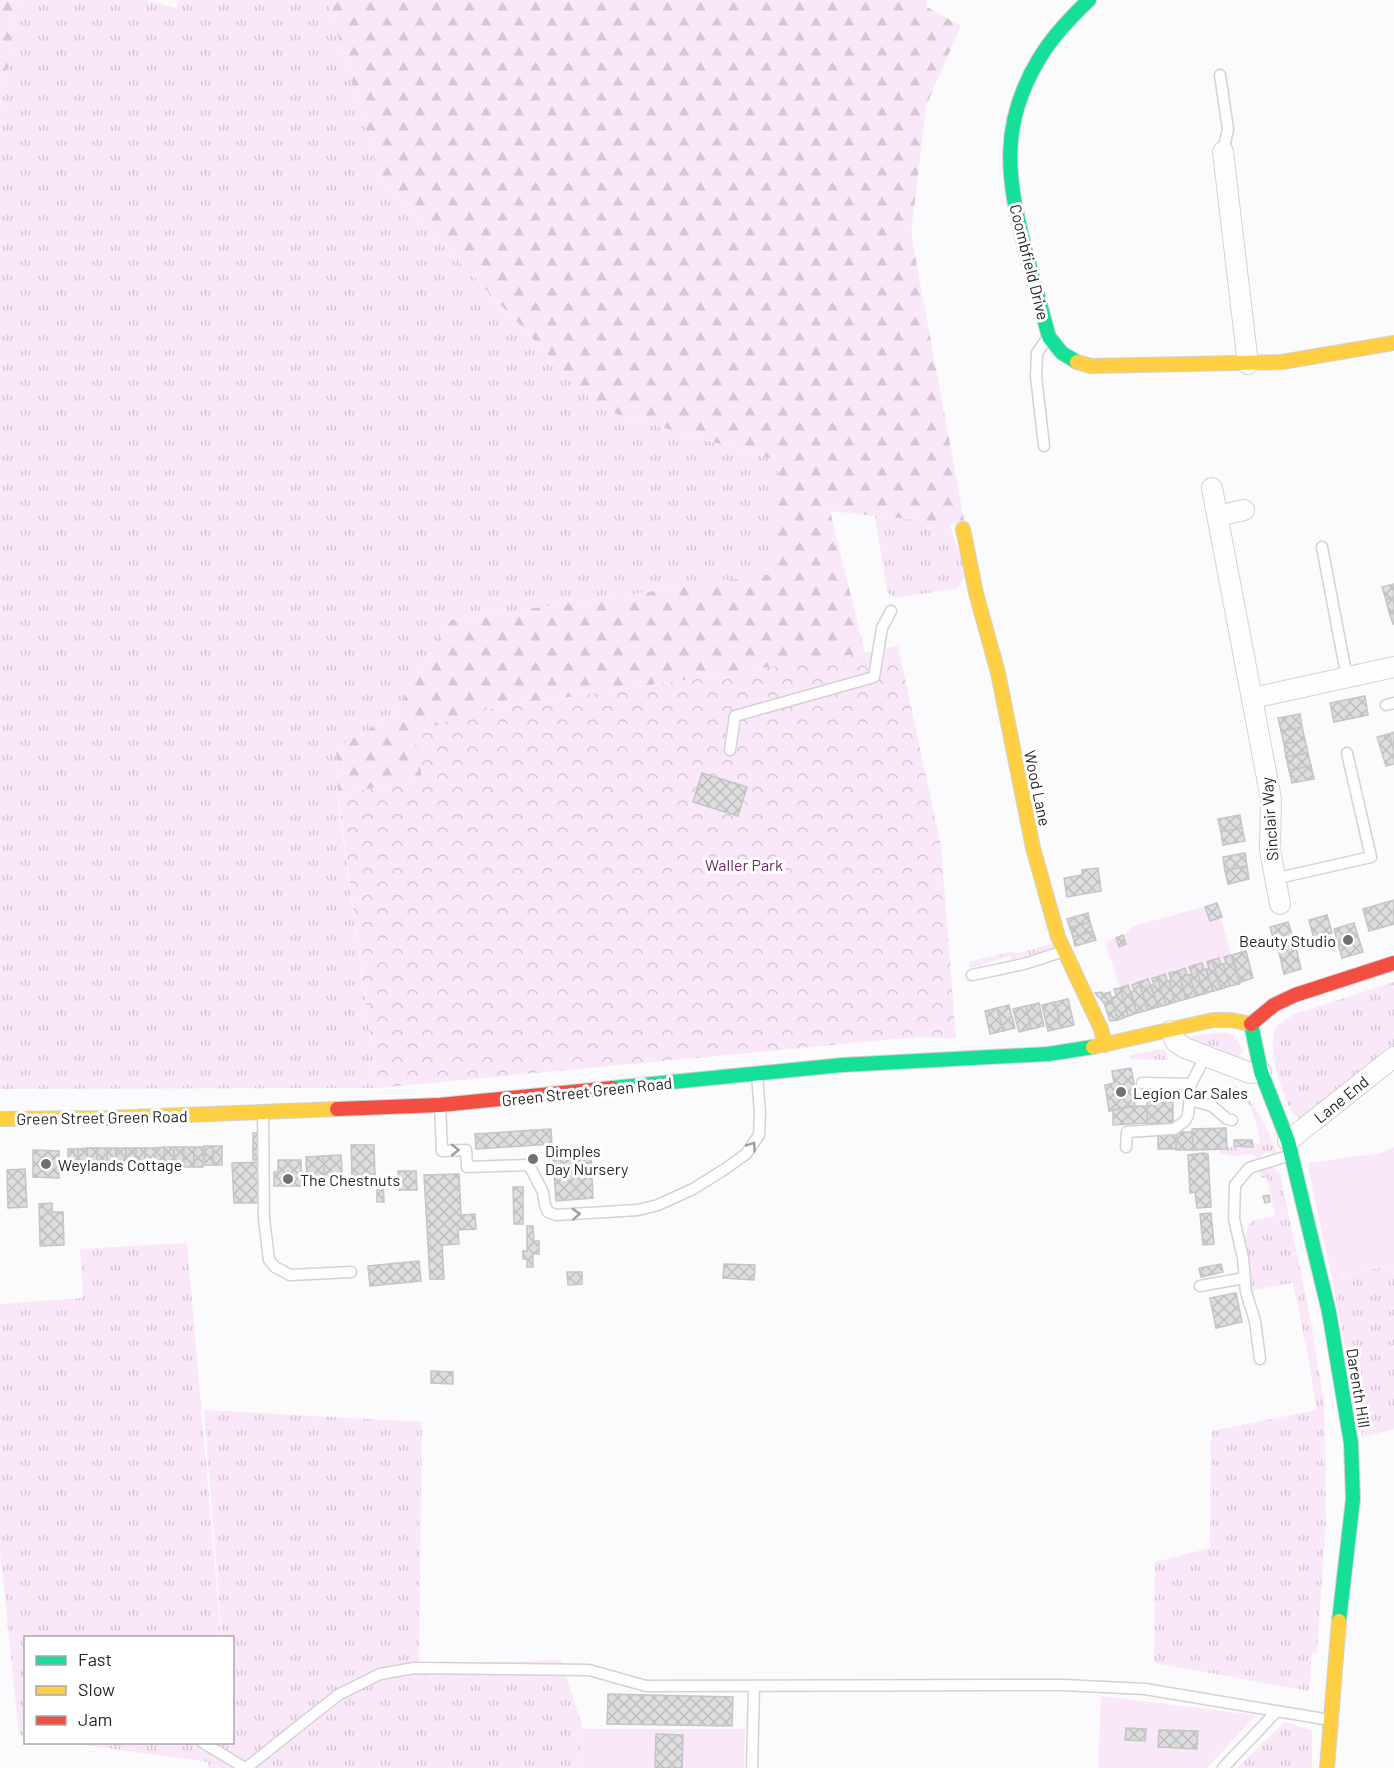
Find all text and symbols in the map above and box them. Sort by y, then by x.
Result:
street label: Coombfield Drive [1006,202,1054,322]
street label: Wood Lane [1021,748,1055,828]
street label: Sinclair Way [1257,776,1281,862]
park label: Waller Park [705,855,783,874]
place label: Beauty Studio [1239,931,1336,950]
marker: Beauty Studio [1341,933,1355,947]
street label: Lane End [1310,1071,1372,1127]
street label: Green Street Green Road [501,1073,673,1109]
place label: Legion Car Sales [1133,1083,1248,1102]
marker: Legion Car Sales [1114,1085,1128,1099]
street label: Green Street Green Road [16,1106,188,1128]
place label: Dimples Day Nursery [545,1141,629,1178]
one-way arrow [745,1141,756,1152]
one-way arrow [450,1144,459,1157]
marker: Dimples Day Nursery [526,1152,540,1166]
place label: Weylands Cottage [58,1155,182,1174]
marker: Weylands Cottage [39,1157,53,1171]
place label: The Chestnuts [300,1170,400,1189]
marker: The Chestnuts [281,1172,295,1186]
one-way arrow [571,1208,580,1221]
street label: Darenth Hill [1343,1347,1375,1429]
legend [24,1636,234,1744]
text: Fast [78,1648,112,1670]
text: Slow [78,1678,115,1700]
text: Jam [78,1708,112,1730]

